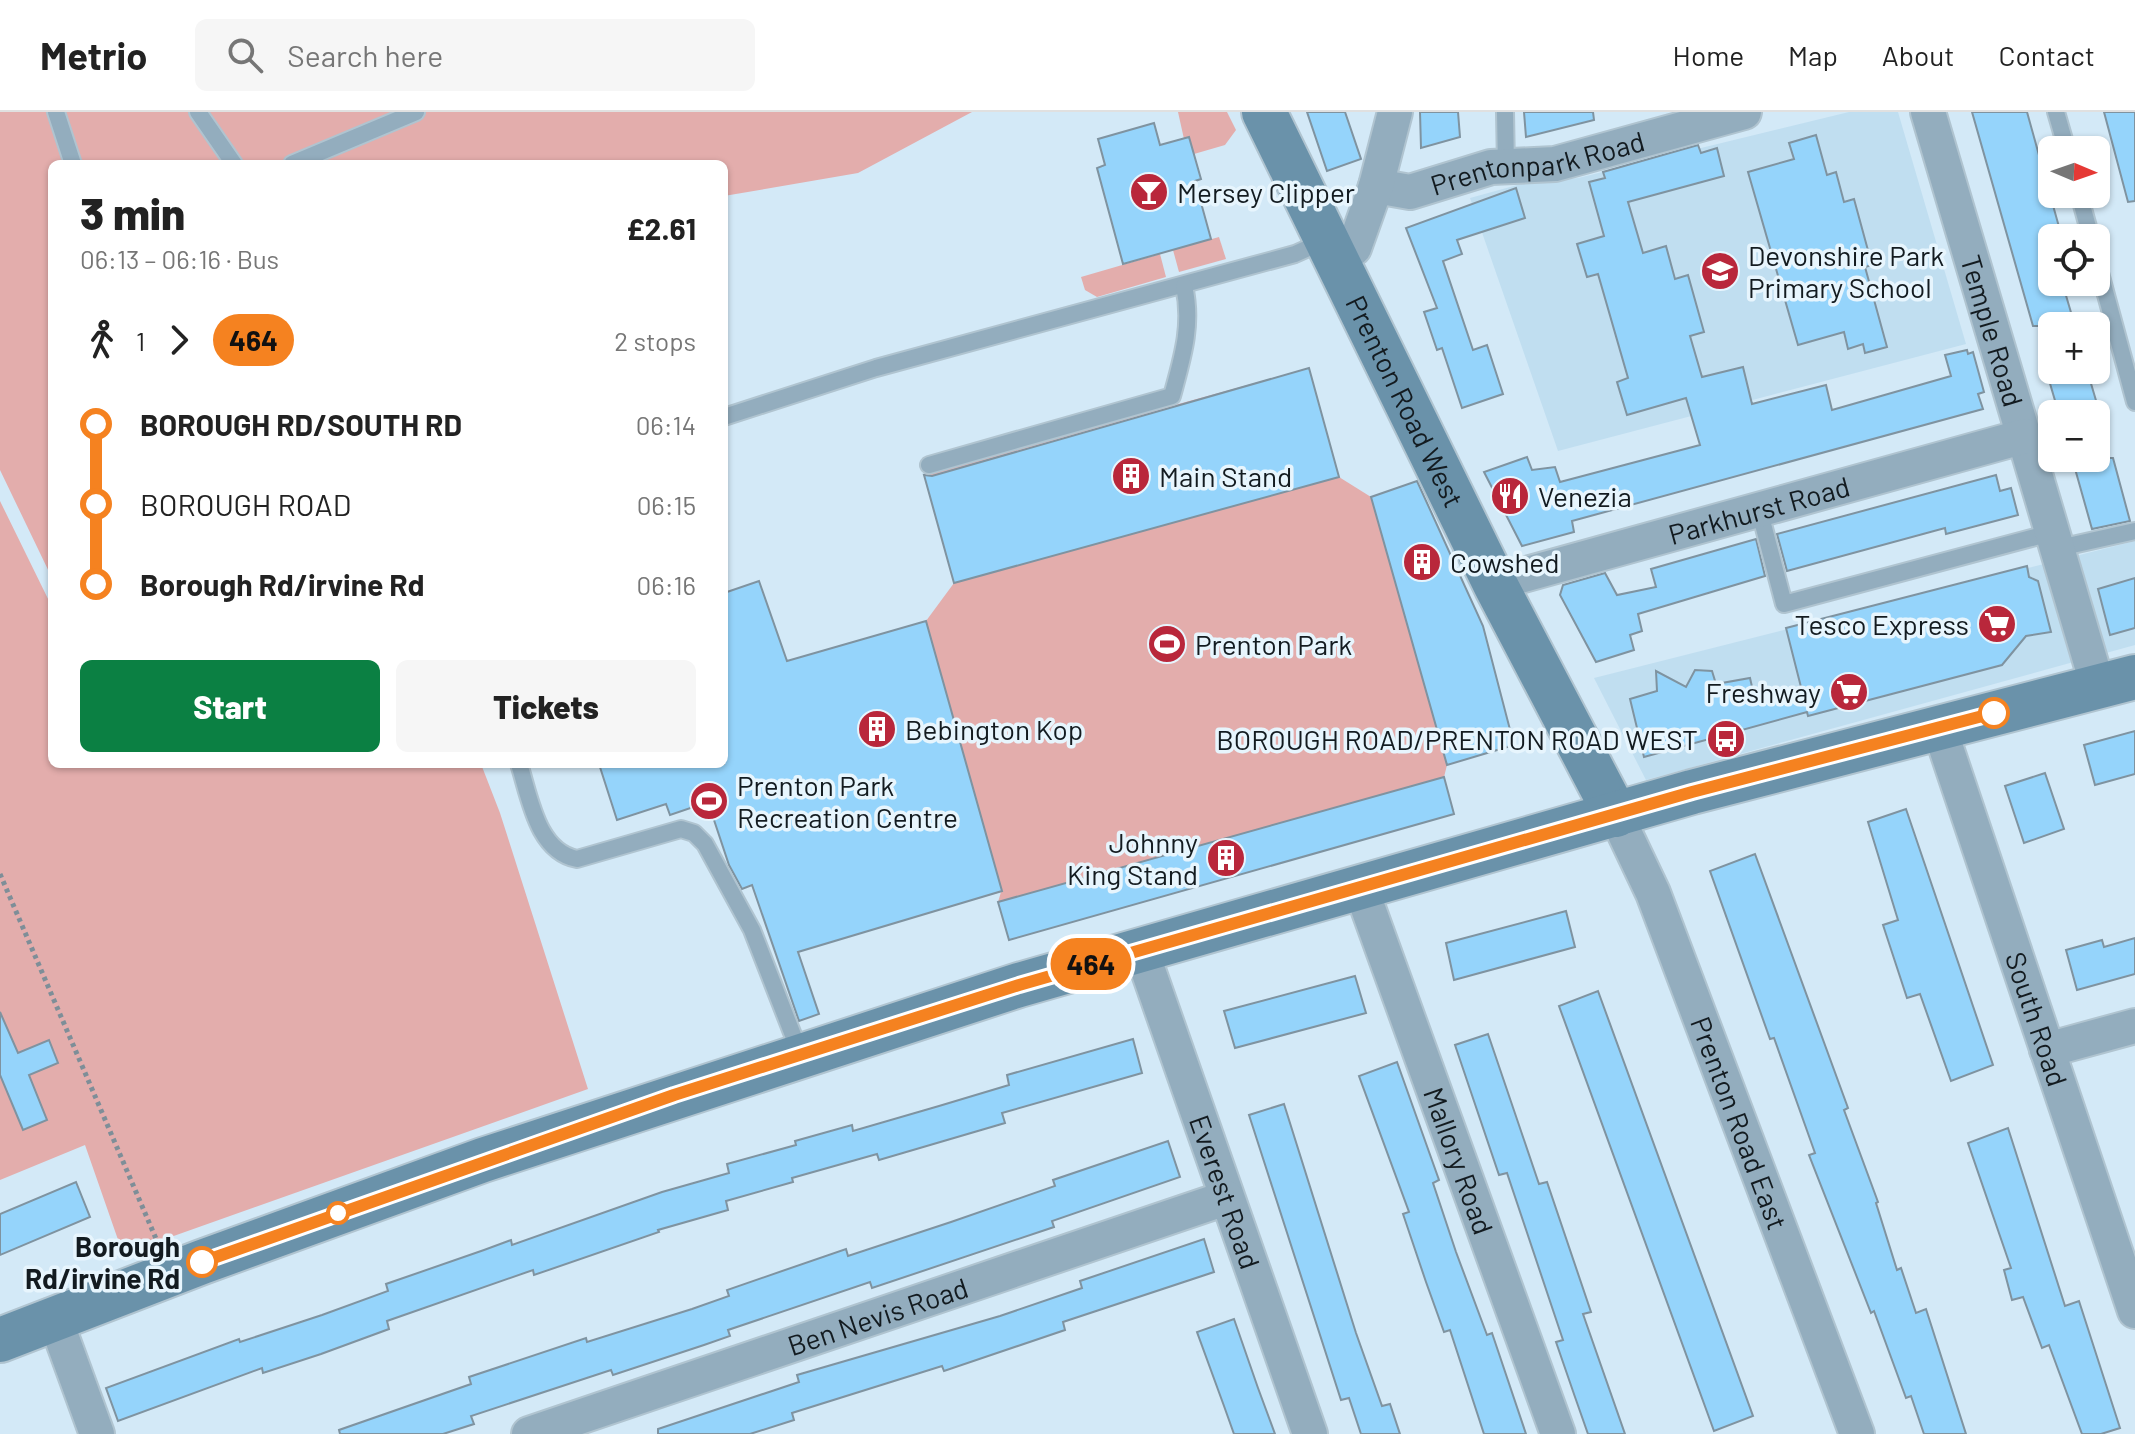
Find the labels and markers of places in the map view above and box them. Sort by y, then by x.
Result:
bar icon: Mersey Clipper [1128,171,1170,213]
place label: Mersey Clipper [1177,175,1355,209]
place label: Devonshire Park Primary School [1748,238,1944,304]
school or university icon: Devonshire Park Primary School [1699,250,1741,292]
building icon: Main Stand [1110,455,1152,497]
place label: Main Stand [1159,459,1292,493]
restaurant icon: Venezia [1489,475,1531,517]
place label: Venezia [1538,479,1632,513]
building icon: Cowshed [1401,541,1443,583]
place label: Cowshed [1450,545,1560,579]
supermarket icon: Tesco Express [1976,603,2018,645]
place label: Tesco Express [1795,607,1969,641]
sports icon: Prenton Park [1146,623,1188,665]
place label: Prenton Park [1195,627,1352,661]
supermarket icon: Freshway [1828,671,1870,713]
place label: Freshway [1705,675,1821,709]
unlabelled marker [1979,698,2009,728]
building icon: Bebington Kop [856,708,898,750]
place label: Bebington Kop [905,712,1083,746]
bus stop icon: BOROUGH ROAD/PRENTON ROAD WEST [1705,718,1747,760]
place label: BOROUGH ROAD/PRENTON ROAD WEST [1216,722,1698,756]
place label: Prenton Park Recreation Centre [737,768,958,834]
sports icon: Prenton Park Recreation Centre [688,780,730,822]
place label: Johnny King Stand [1067,825,1198,891]
building icon: Johnny King Stand [1205,837,1247,879]
unlabelled marker [327,1202,349,1224]
place label: Borough Rd/irvine Rd [25,1229,180,1295]
marker: Borough Rd/irvine Rd [187,1247,217,1277]

